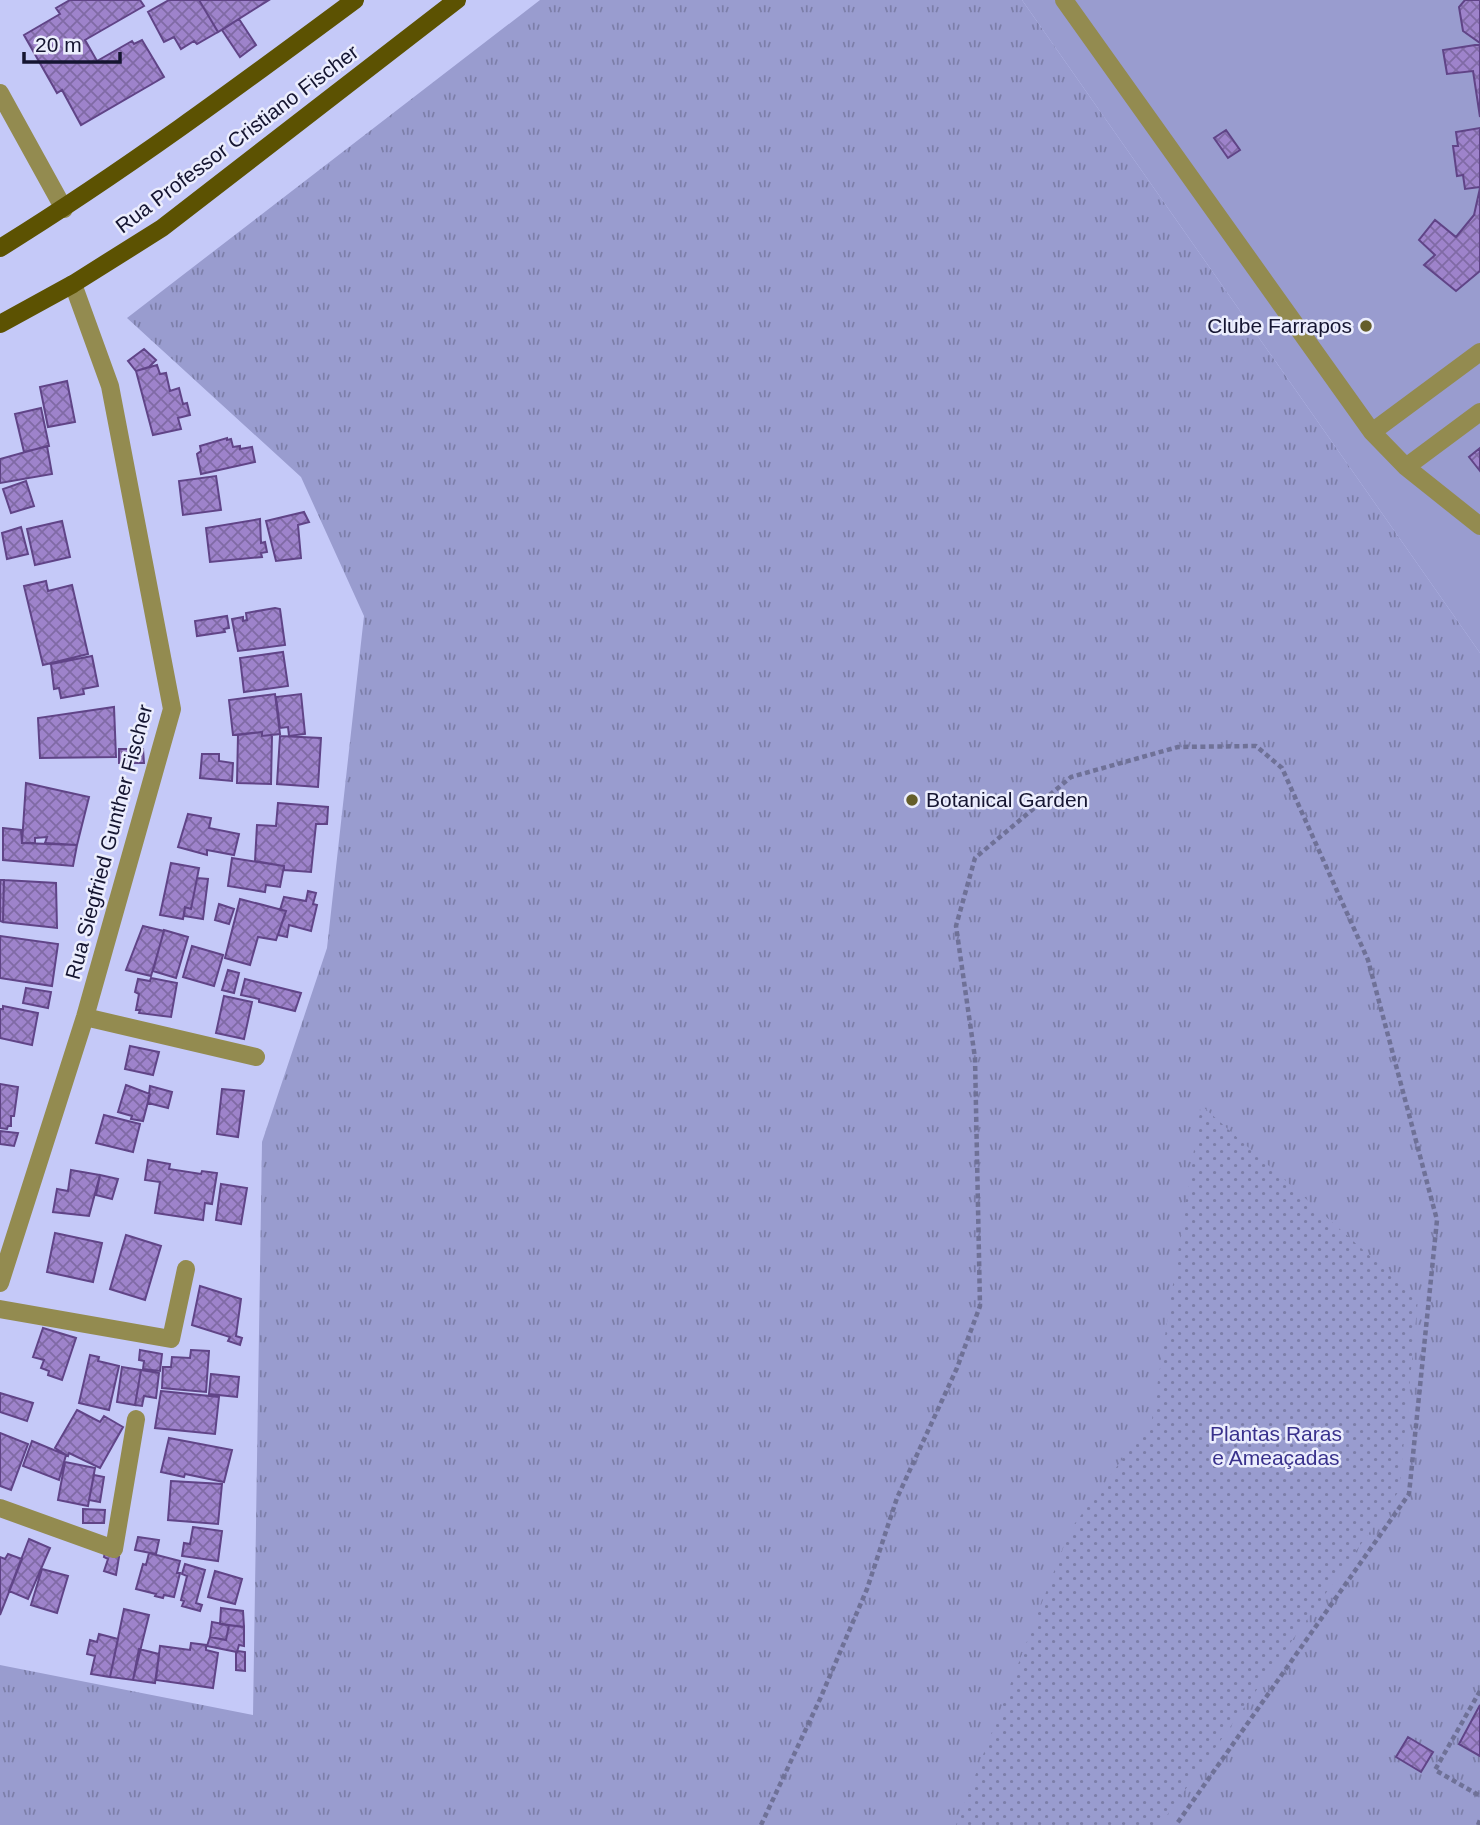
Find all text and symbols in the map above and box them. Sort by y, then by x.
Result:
scale bar [24,21,121,65]
text: 20 m [35,33,82,56]
street label: Rua Professor Cristiano Fischer [111,40,362,237]
place label: Clube Farrapos [1207,314,1352,337]
marker: Clube Farrapos [1358,318,1374,334]
street label: Rua Siegfried Gunther Fischer [61,702,156,982]
place label: Botanical Garden [926,788,1088,811]
marker: Botanical Garden [904,792,920,808]
park label: Plantas Raras e Ameaçadas [1210,1422,1342,1469]

